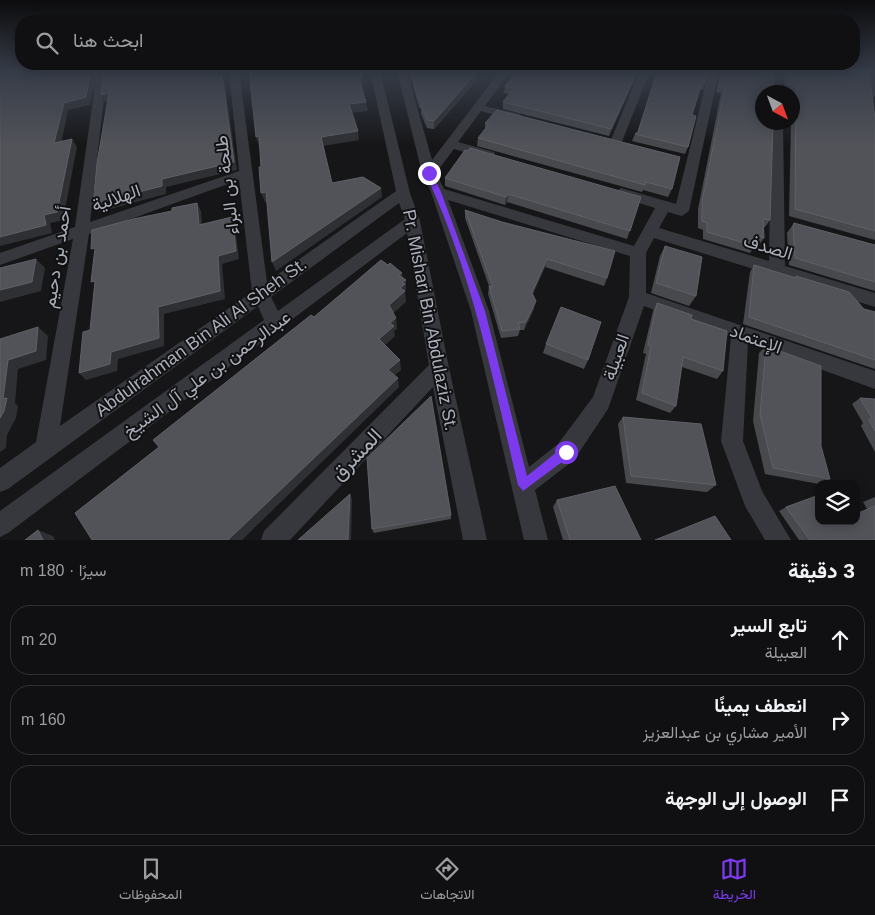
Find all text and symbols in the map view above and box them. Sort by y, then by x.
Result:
search box [15,15,860,70]
icon: search [33,29,61,57]
text: ابحث هنا [73,30,143,51]
north arrow [755,85,800,130]
street label: طلحة بن البراء [211,134,244,236]
route end [418,162,441,185]
street label: الهلالية [89,180,143,217]
street label: أحمد بن دحيم [39,205,77,310]
street label: Pr. Mishari Bin Abdulaziz St. [399,208,461,432]
street label: الصدف [741,230,795,264]
street label: Abdulrahman Bin Ali Al Sheh St. [91,254,311,420]
street label: عبدالرحمن بن علي آل الشيخ [119,307,297,445]
street label: الإعتماد [727,320,785,359]
street label: العبيلة [599,331,633,383]
street label: المشرق [326,423,388,486]
route start [555,441,578,464]
map controls [815,480,860,525]
button: layers [815,480,860,525]
text: 3 دقيقة [788,559,855,582]
text: سيرًا · 180 m [20,562,106,579]
text: تابع السير [731,615,807,636]
icon: ahead [826,626,854,654]
text: 20 m [21,631,57,648]
text: العبيلة [765,644,807,661]
text: انعطف يمينًا [714,695,807,716]
icon: right [826,706,854,734]
text: 160 m [21,711,65,728]
text: الأمير مشاري بن عبدالعزيز [643,724,807,741]
icon: arrive [826,786,854,814]
text: الوصول إلى الوجهة [665,788,807,809]
tab: المحفوظات [119,855,182,907]
tab: الاتجاهات [420,855,475,907]
tab: الخريطة [713,855,756,907]

